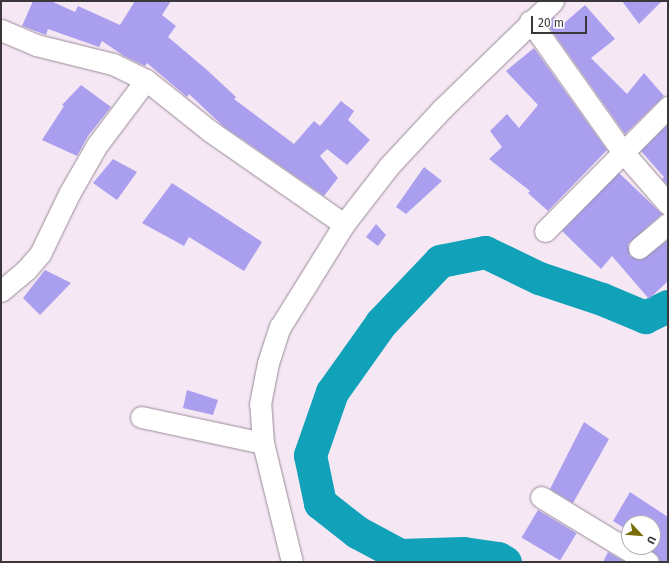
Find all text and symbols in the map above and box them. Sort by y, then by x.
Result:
scale bar [533,8,589,34]
text: 20 m [538,16,564,30]
north arrow [621,515,661,555]
text: U [644,534,659,546]

